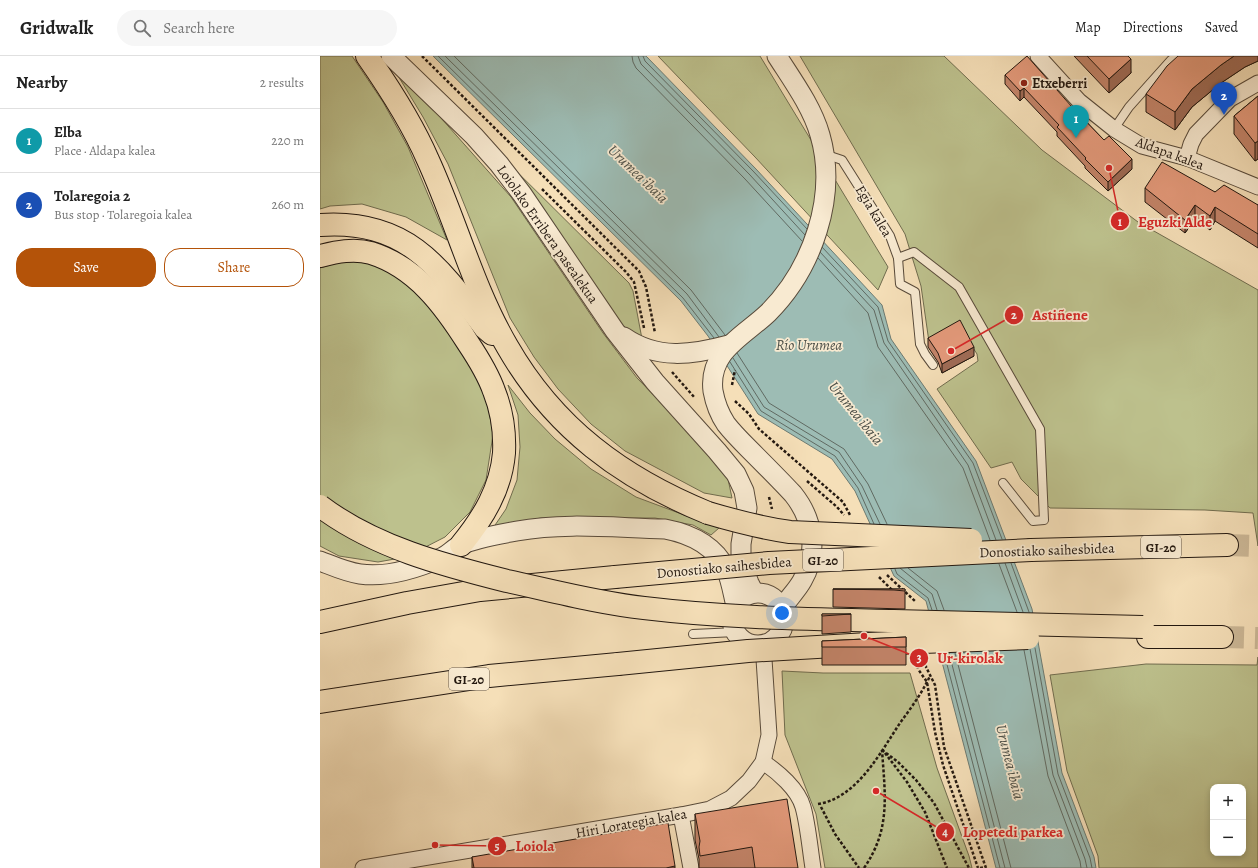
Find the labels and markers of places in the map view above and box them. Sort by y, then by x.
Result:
place label: Etxeberri [1032,74,1087,93]
marker: Etxeberri [1019,78,1029,88]
pin: 2 [1211,82,1237,115]
pin: 1 [1063,105,1089,138]
callout: Eguzki Alde [1110,208,1220,235]
callout: Astiñene [1004,301,1096,328]
callout: Ur-kirolak [909,645,1010,672]
callout: Lopetedi parkea [935,819,1072,846]
callout: Loiola [487,832,562,859]

